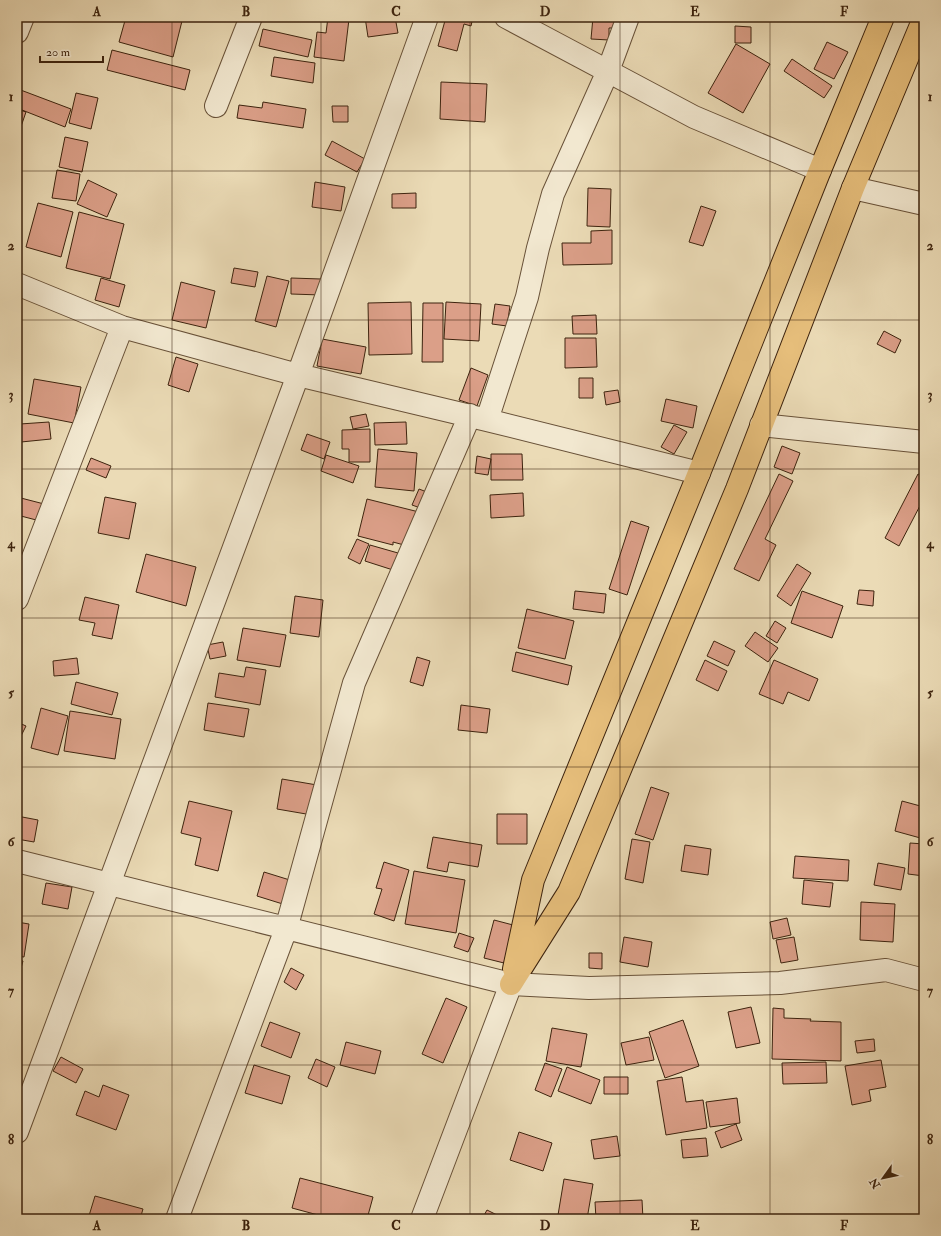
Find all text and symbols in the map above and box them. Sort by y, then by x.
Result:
text: A [92,4,102,20]
text: B [242,4,250,20]
text: C [391,4,401,20]
text: D [540,4,551,20]
text: E [690,4,700,20]
text: F [840,4,849,20]
scale bar [40,38,103,64]
text: 20 m [46,45,71,60]
text: 1 [9,89,14,105]
text: 1 [928,89,933,105]
text: 2 [8,238,15,254]
text: 2 [927,238,934,254]
text: 3 [9,387,14,403]
text: 3 [928,387,933,403]
text: 4 [6,536,15,552]
text: 4 [925,536,934,552]
text: 5 [8,685,14,701]
text: 5 [927,685,933,701]
text: 6 [8,834,16,850]
text: 6 [927,834,935,850]
text: 7 [8,983,15,999]
text: 7 [927,983,934,999]
text: 8 [8,1132,14,1148]
text: 8 [927,1132,933,1148]
north arrow [863,1158,903,1198]
text: N [866,1175,884,1192]
text: A [92,1218,102,1234]
text: B [242,1218,250,1234]
text: C [391,1218,401,1234]
text: D [540,1218,551,1234]
text: E [690,1218,700,1234]
text: F [840,1218,849,1234]

